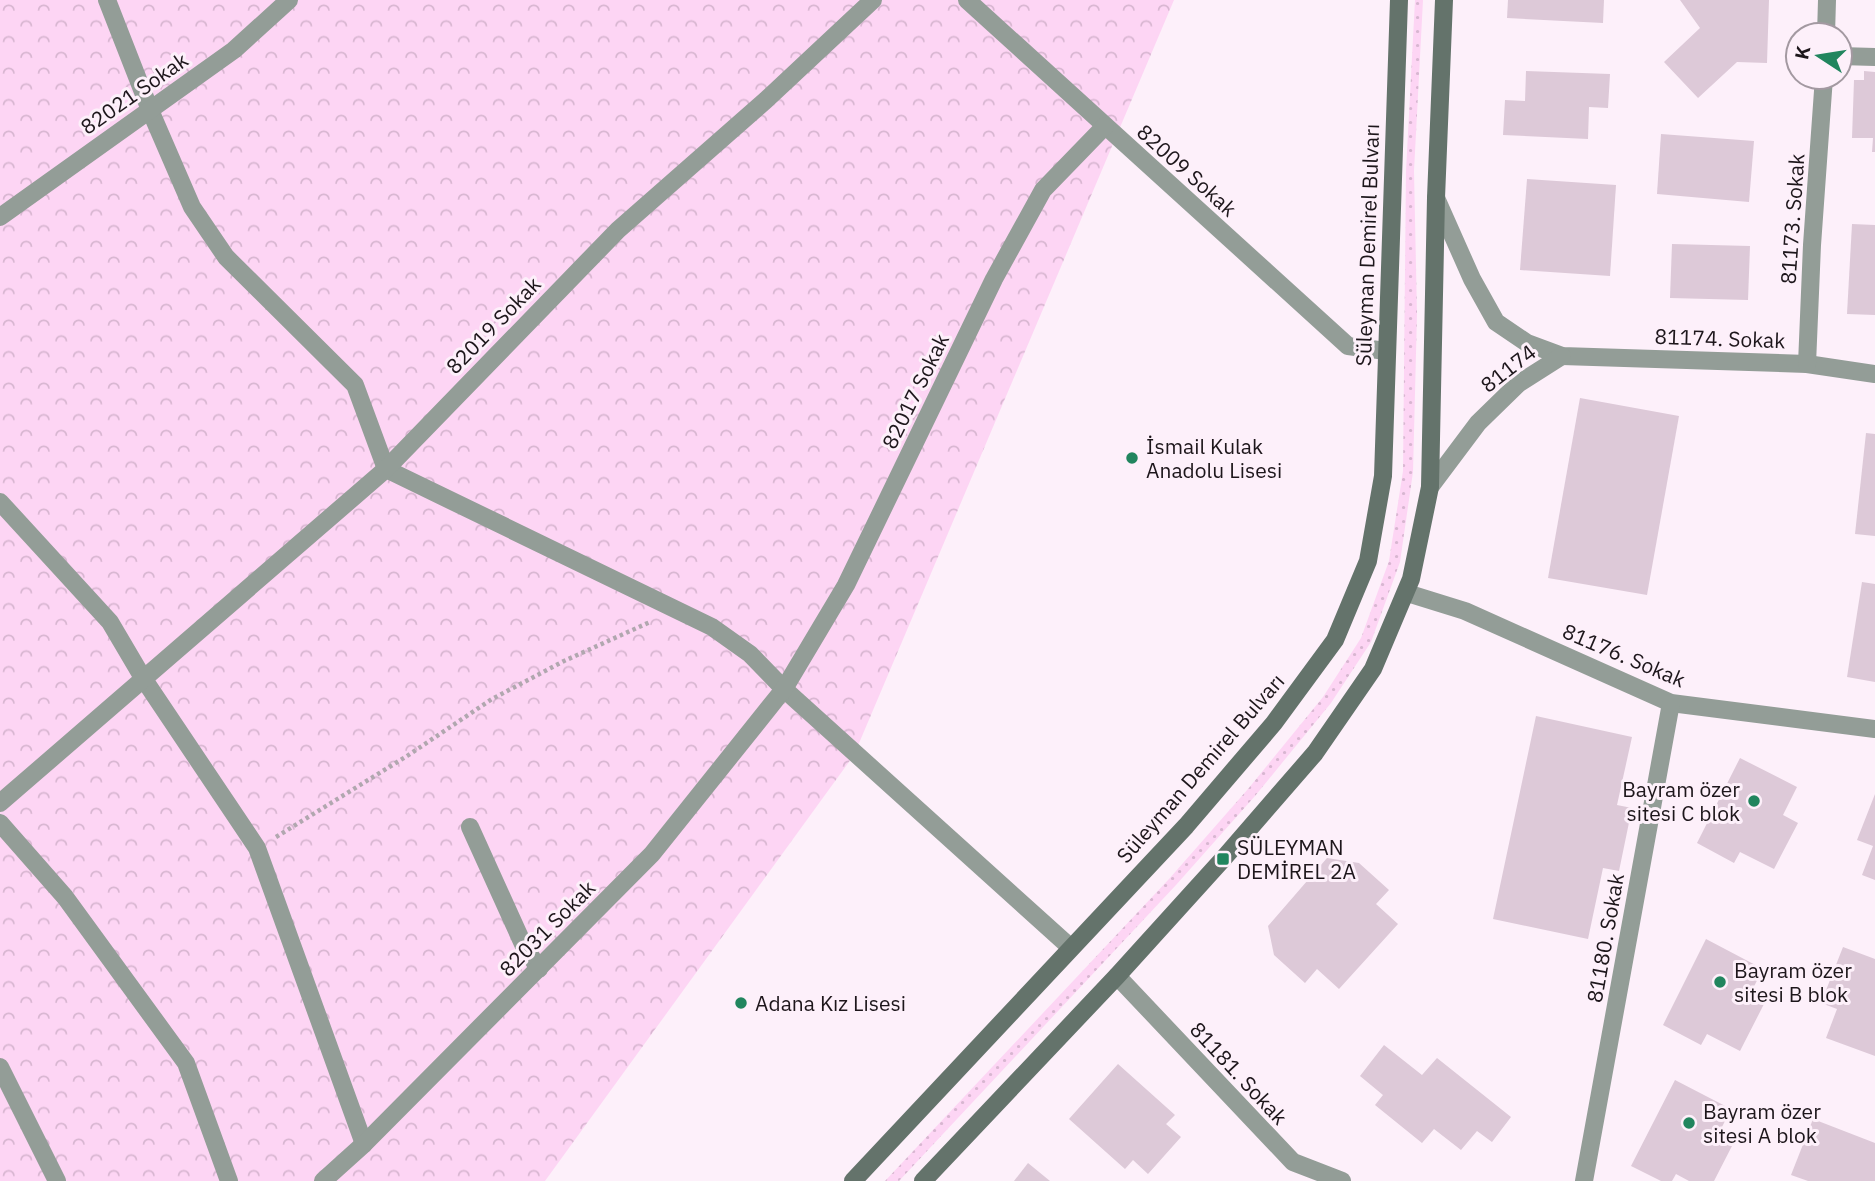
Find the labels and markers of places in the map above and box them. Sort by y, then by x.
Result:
place label: İsmail Kulak Anadolu Lisesi [1146,432,1282,484]
marker: İsmail Kulak Anadolu Lisesi [1124,450,1140,466]
place label: Bayram özer sitesi C blok [1622,775,1740,827]
marker: Bayram özer sitesi C blok [1746,793,1762,809]
place label: SÜLEYMAN DEMİREL 2A [1237,833,1356,885]
marker: SÜLEYMAN DEMİREL 2A [1215,851,1231,867]
place label: Bayram özer sitesi B blok [1734,956,1852,1008]
marker: Bayram özer sitesi B blok [1712,974,1728,990]
place label: Adana Kız Lisesi [755,989,906,1017]
marker: Adana Kız Lisesi [733,995,749,1011]
place label: Bayram özer sitesi A blok [1703,1097,1821,1149]
marker: Bayram özer sitesi A blok [1681,1115,1697,1131]

